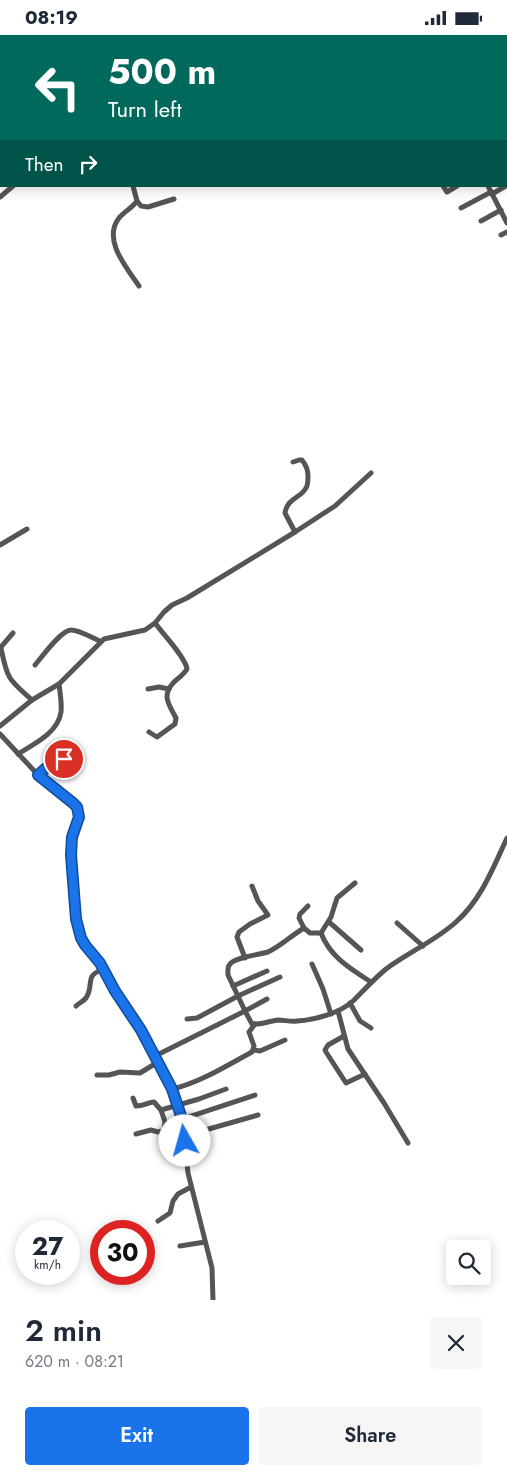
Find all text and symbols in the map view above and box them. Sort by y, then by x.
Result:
text: 08:19 [25,4,78,31]
text: 500 m [108,47,216,97]
icon: left [25,55,90,120]
text: Turn left [108,93,182,125]
icon: right [74,150,102,178]
text: Then [25,151,64,178]
pin [43,738,85,780]
icon: arrive [50,745,78,773]
position arrow [158,1114,210,1166]
speed limit sign: 30 [90,1220,155,1285]
text: 27 [32,1228,63,1264]
map controls [446,1240,491,1285]
button: search [446,1240,491,1285]
text: km/h [34,1256,61,1274]
text: 2 min [25,1309,102,1352]
button: close [430,1317,482,1369]
text: 620 m · 08:21 [25,1350,124,1373]
button: Exit [25,1407,249,1465]
button: Share [259,1407,482,1465]

